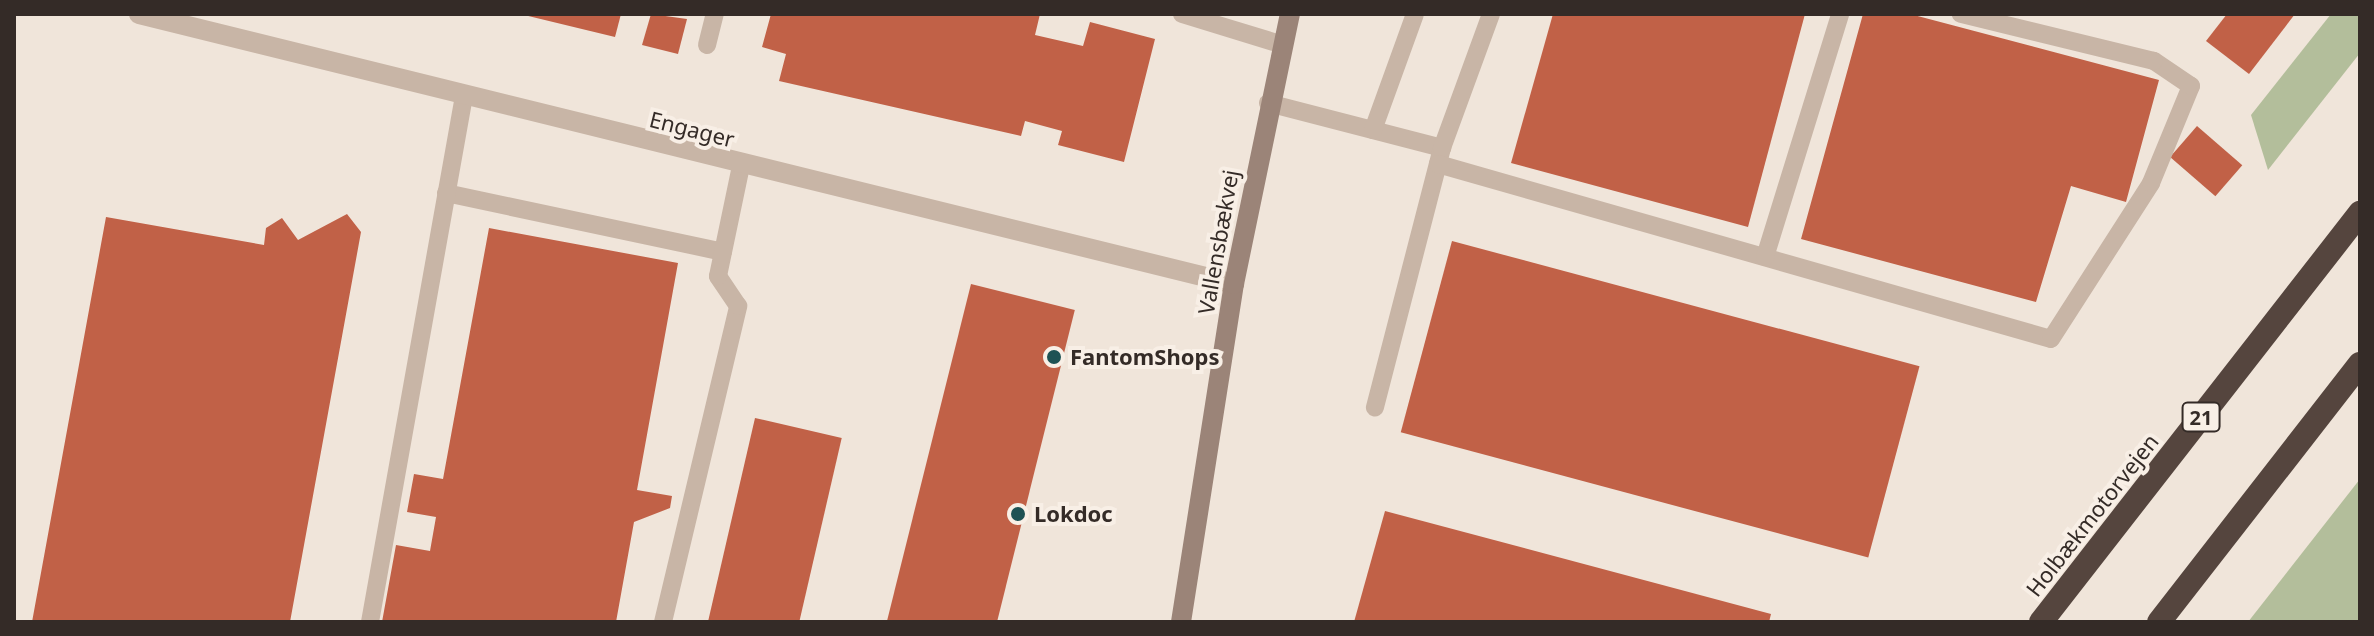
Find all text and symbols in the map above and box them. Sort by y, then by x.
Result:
street label: Engager [647,106,737,152]
street label: Vallensbækvej [1192,168,1244,316]
place label: FantomShops [1070,344,1219,370]
marker: FantomShops [1045,348,1063,366]
road number: 21 [2181,401,2221,433]
street label: Holbækmotorvejen [2020,428,2164,602]
place label: Lokdoc [1034,501,1113,527]
marker: Lokdoc [1009,505,1027,523]

